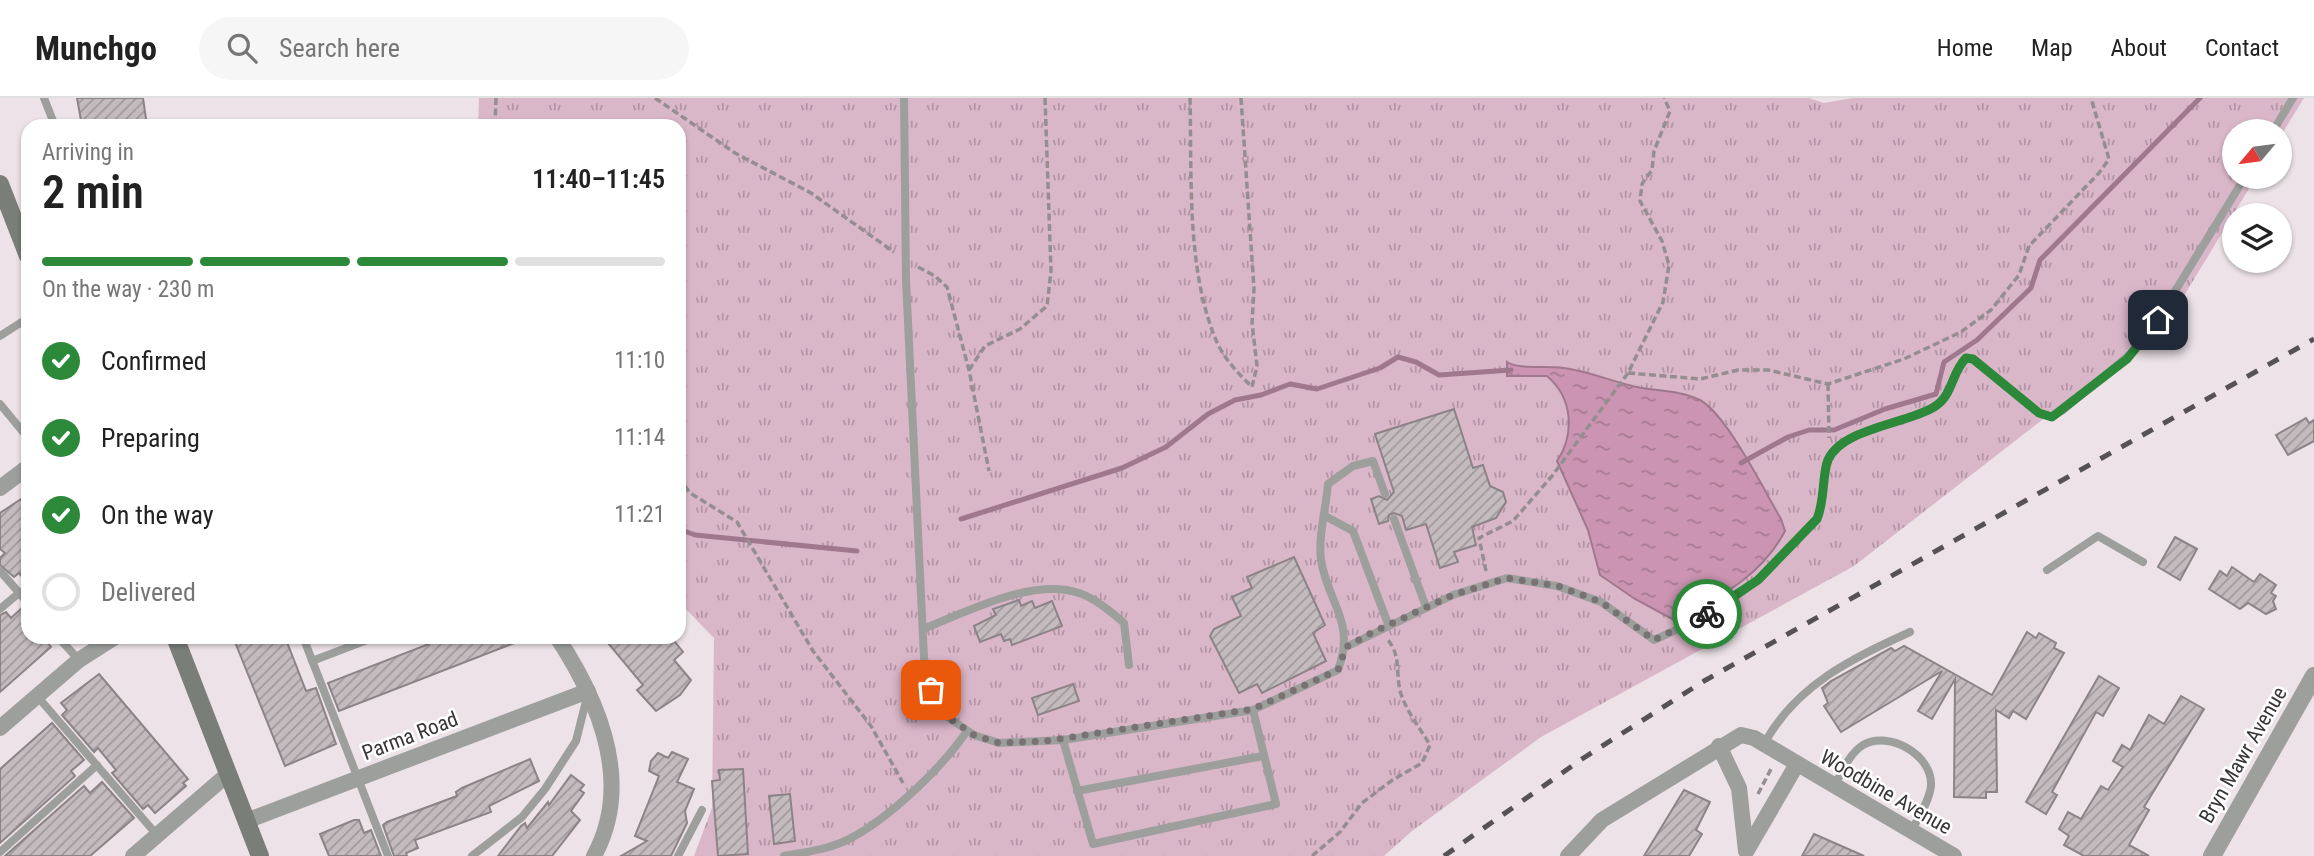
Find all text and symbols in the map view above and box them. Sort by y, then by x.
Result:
search box [199,17,689,80]
text: Munchgo [35,29,157,68]
icon: search [223,29,261,67]
text: Search here [279,33,400,63]
text: Home [1937,34,1993,62]
text: Map [2031,34,2073,62]
text: About [2111,34,2167,62]
text: Contact [2205,34,2279,62]
north arrow [2222,119,2292,189]
map controls [2222,119,2292,273]
text: Arriving in [42,139,134,166]
text: 11:40–11:45 [532,164,665,194]
text: 2 min [42,165,144,219]
button: layers [2222,203,2292,273]
text: On the way · 230 m [42,276,214,303]
pin [2128,290,2188,350]
icon: home [2139,301,2177,339]
icon: check [42,342,80,380]
text: Confirmed [101,346,207,376]
text: 11:10 [614,347,665,374]
icon: check [42,419,80,457]
text: Preparing [101,423,200,453]
text: 11:14 [614,424,665,451]
icon: check [42,496,80,534]
text: On the way [101,500,214,530]
text: 11:21 [614,501,665,528]
text: Delivered [101,577,196,607]
courier [1672,579,1742,649]
icon: bike [1688,595,1726,633]
pin [901,660,961,720]
icon: bag [912,671,950,709]
street label: Bryn Mawr Avenue [2194,683,2292,827]
street label: Parma Road [359,707,461,765]
street label: Woodbine Avenue [1816,745,1956,839]

